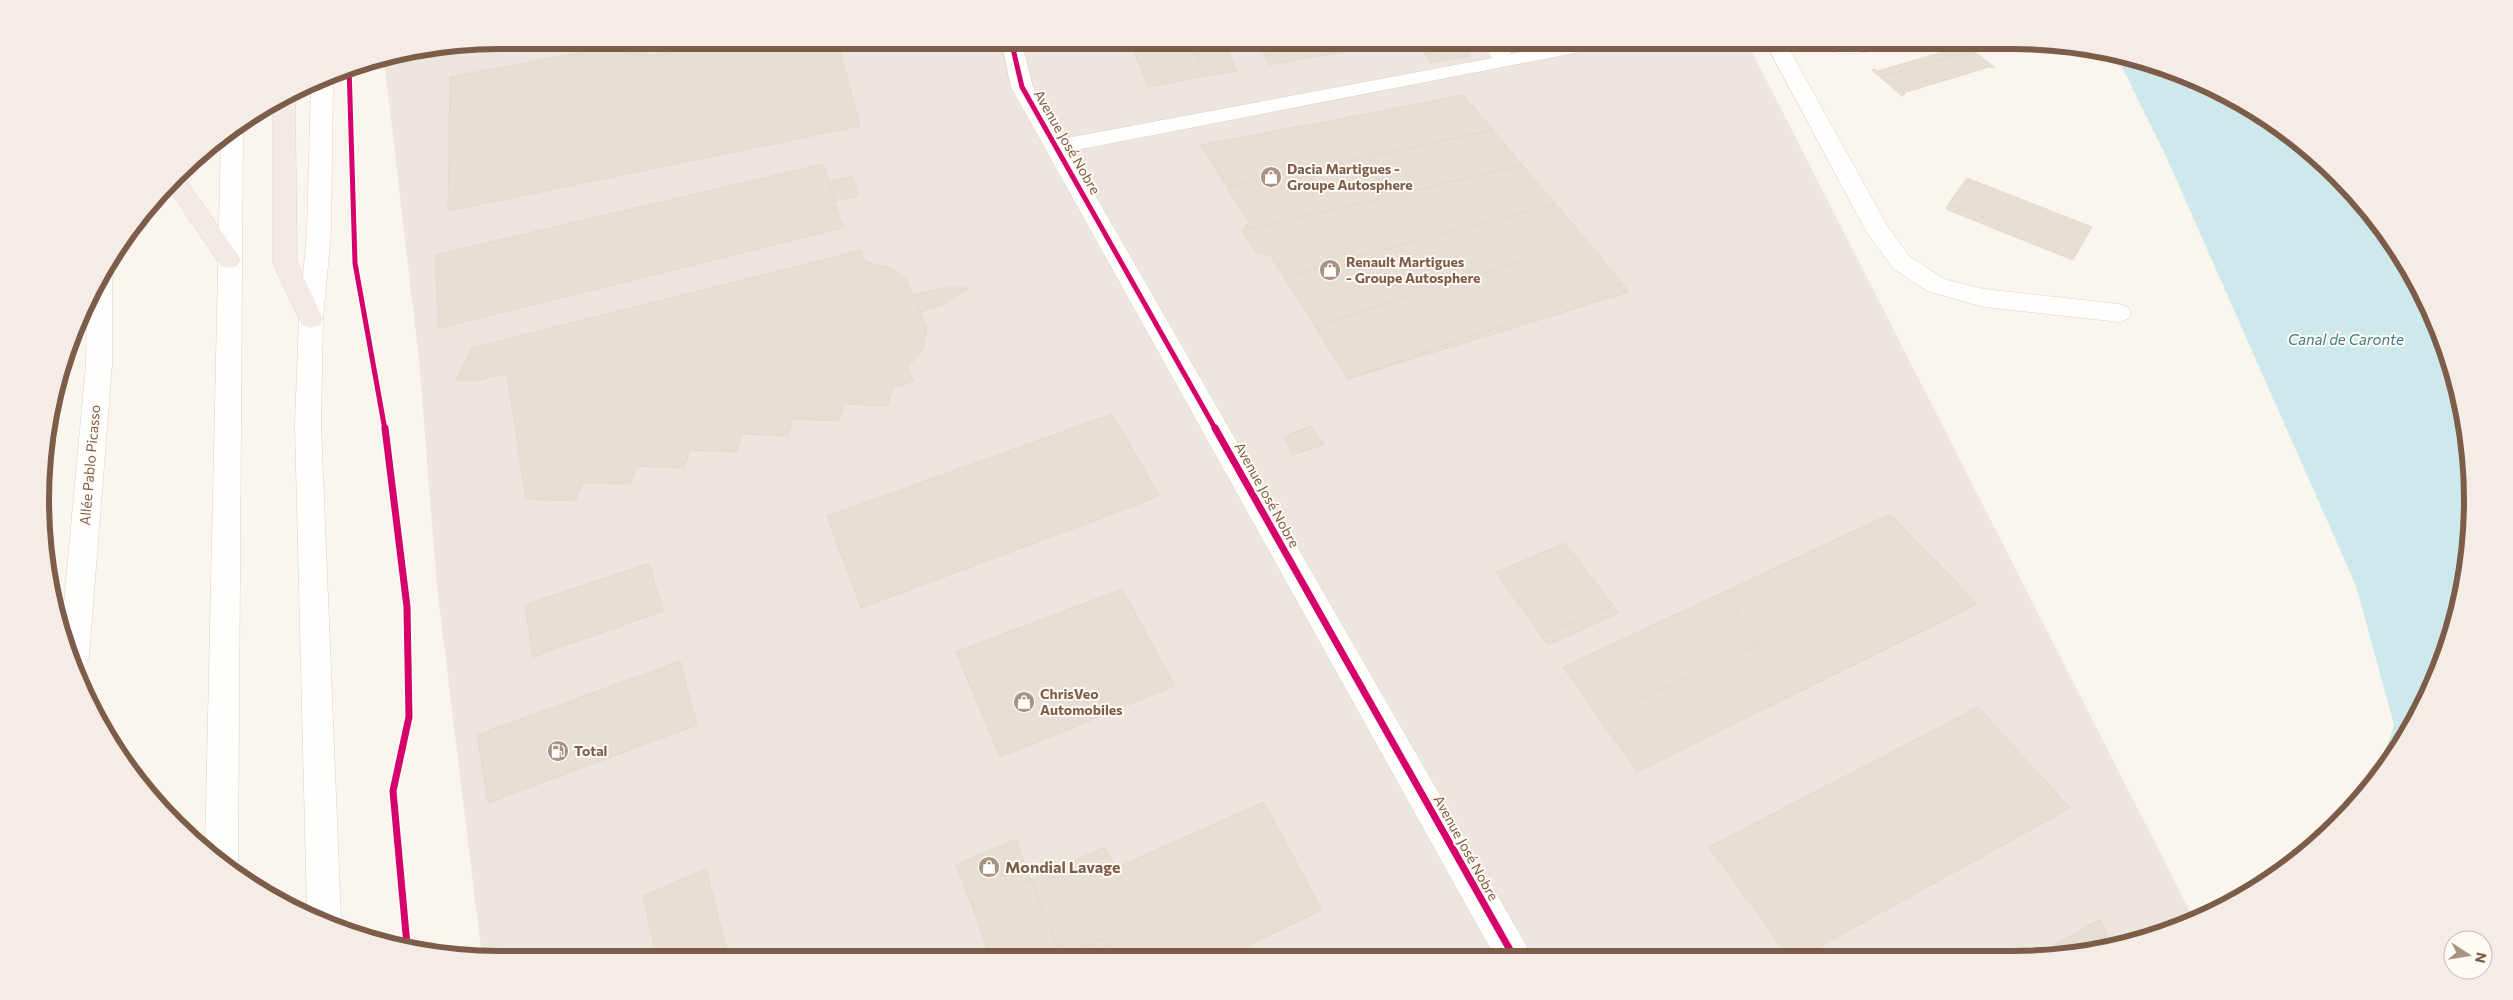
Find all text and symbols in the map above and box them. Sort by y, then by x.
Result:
street label: Avenue José Nobre [1031,86,1104,197]
place label: Dacia Martigues - Groupe Autosphere [1287,160,1413,193]
shop icon: Dacia Martigues - Groupe Autosphere [1259,165,1283,189]
place label: Renault Martigues - Groupe Autosphere [1346,253,1480,286]
shop icon: Renault Martigues - Groupe Autosphere [1318,258,1342,282]
water label: Canal de Caronte [2288,330,2404,348]
street label: Allée Pablo Picasso [76,404,103,526]
street label: Avenue José Nobre [1231,439,1303,550]
place label: ChrisVeo Automobiles [1040,685,1123,718]
shop icon: ChrisVeo Automobiles [1012,690,1036,714]
fuel station icon: Total [546,739,570,763]
place label: Total [574,742,607,759]
street label: Avenue José Nobre [1430,792,1502,903]
shop icon: Mondial Lavage [977,855,1001,879]
place label: Mondial Lavage [1005,857,1120,876]
north arrow [2443,930,2493,980]
text: N [2472,951,2491,965]

